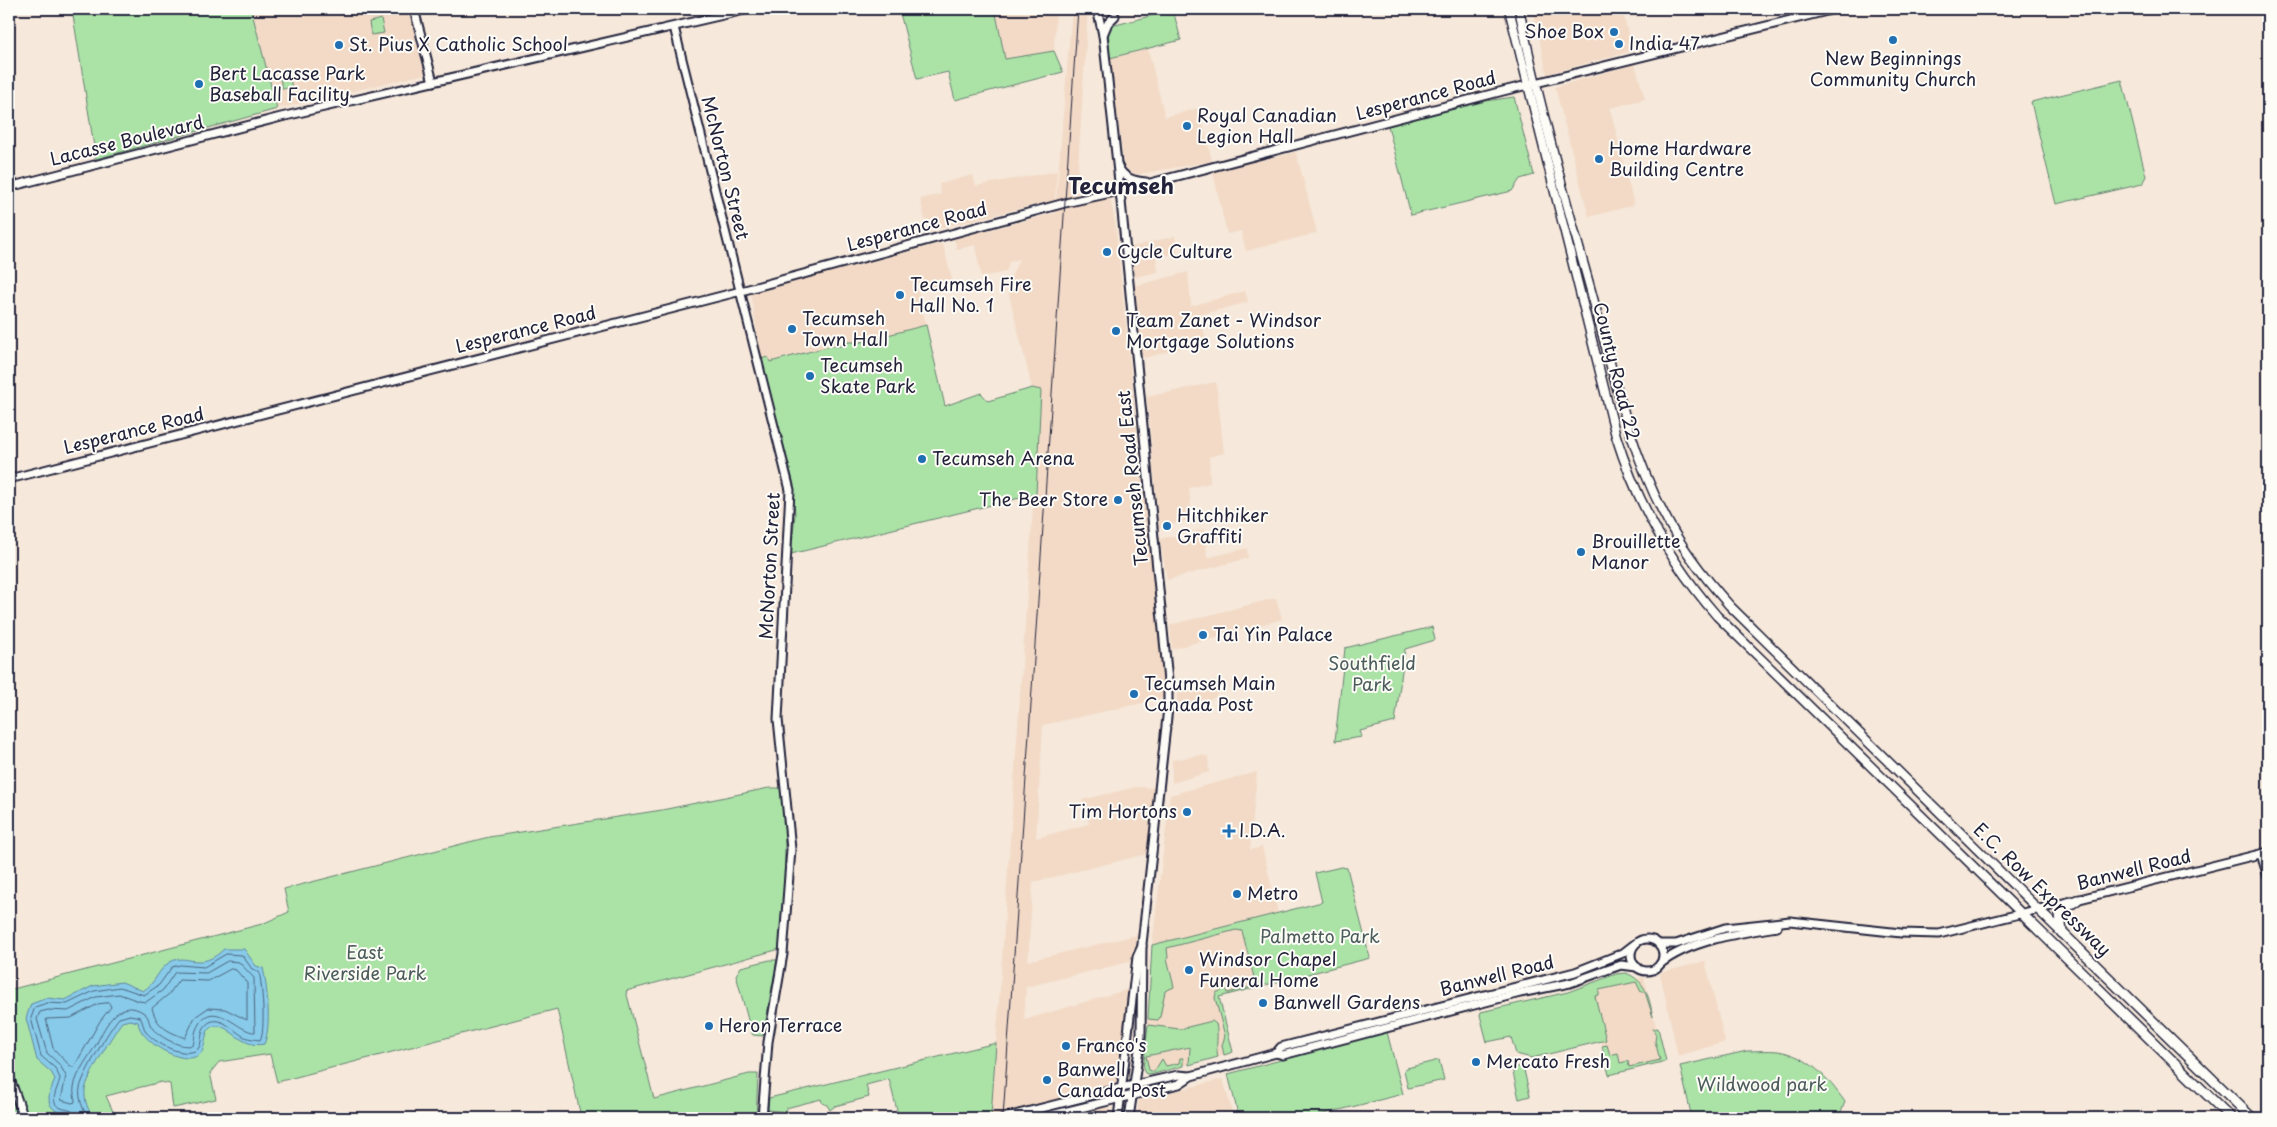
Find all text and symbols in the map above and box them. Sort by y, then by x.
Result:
place label: Shoe Box [1524,17,1604,44]
marker: Shoe Box [1608,26,1620,38]
place label: India 47 [1629,29,1700,56]
place label: St. Pius X Catholic School [349,30,568,57]
marker: New Beginnings Community Church [1887,34,1899,46]
marker: India 47 [1613,38,1625,50]
marker: St. Pius X Catholic School [333,39,345,51]
place label: New Beginnings Community Church [1810,44,1976,92]
place label: Bert Lacasse Park Baseball Facility [209,59,366,107]
street label: Lesperance Road [1353,63,1499,126]
marker: Bert Lacasse Park Baseball Facility [193,78,205,90]
street label: McNorton Street [696,93,757,242]
place label: Royal Canadian Legion Hall [1197,101,1337,149]
street label: Lacasse Boulevard [47,107,206,172]
marker: Royal Canadian Legion Hall [1181,120,1193,132]
place label: Home Hardware Building Centre [1609,134,1751,182]
marker: Home Hardware Building Centre [1593,153,1605,165]
district label: Tecumseh [1068,168,1174,201]
street label: Lesperance Road [844,194,990,257]
place label: Cycle Culture [1117,237,1233,264]
marker: Cycle Culture [1101,246,1113,258]
place label: Tecumseh Fire Hall No. 1 [910,270,1032,318]
marker: Tecumseh Fire Hall No. 1 [894,289,906,301]
street label: Lesperance Road [453,298,599,359]
street label: County Road 22 [1587,299,1648,442]
place label: Tecumseh Town Hall [802,304,888,352]
place label: Team Zanet - Windsor Mortgage Solutions [1126,306,1322,354]
marker: Tecumseh Town Hall [786,323,798,335]
marker: Team Zanet - Windsor Mortgage Solutions [1110,325,1122,337]
place label: Tecumseh Skate Park [820,351,916,399]
marker: Tecumseh Skate Park [804,370,816,382]
street label: Tecumseh Road East [1109,389,1154,567]
street label: Lesperance Road [61,399,207,460]
place label: Tecumseh Arena [932,444,1075,471]
marker: Tecumseh Arena [916,453,928,465]
place label: The Beer Store [979,485,1108,512]
street label: McNorton Street [751,492,786,640]
marker: The Beer Store [1112,494,1124,506]
place label: Hitchhiker Graffiti [1177,501,1269,549]
marker: Hitchhiker Graffiti [1161,520,1173,532]
place label: Brouillette Manor [1591,527,1681,575]
marker: Brouillette Manor [1575,546,1587,558]
place label: Tai Yin Palace [1213,620,1333,647]
marker: Tai Yin Palace [1197,629,1209,641]
park label: Southfield Park [1328,649,1416,697]
place label: Tecumseh Main Canada Post [1144,669,1276,717]
marker: Tecumseh Main Canada Post [1128,688,1140,700]
place label: Tim Hortons [1069,797,1177,824]
marker: Tim Hortons [1181,806,1193,818]
place label: I.D.A. [1239,816,1286,843]
street label: E.C. Row Expressway [1968,816,2118,962]
marker: I.D.A. [1223,825,1235,837]
street label: Banwell Road [2074,841,2194,896]
place label: Metro [1247,879,1298,906]
marker: Metro [1231,888,1243,900]
park label: Palmetto Park [1260,922,1380,949]
park label: East Riverside Park [304,938,426,986]
place label: Windsor Chapel Funeral Home [1199,945,1336,993]
street label: Banwell Road [1437,947,1557,1002]
marker: Windsor Chapel Funeral Home [1183,964,1195,976]
place label: Banwell Gardens [1273,988,1420,1015]
marker: Banwell Gardens [1257,997,1269,1009]
place label: Heron Terrace [719,1011,842,1038]
marker: Heron Terrace [703,1020,715,1032]
place label: Franco's [1076,1031,1147,1058]
marker: Franco's [1060,1040,1072,1052]
place label: Mercato Fresh [1486,1047,1610,1074]
place label: Banwell Canada Post [1057,1055,1166,1103]
marker: Mercato Fresh [1470,1056,1482,1068]
park label: Wildwood park [1697,1070,1827,1097]
marker: Banwell Canada Post [1041,1074,1053,1086]

